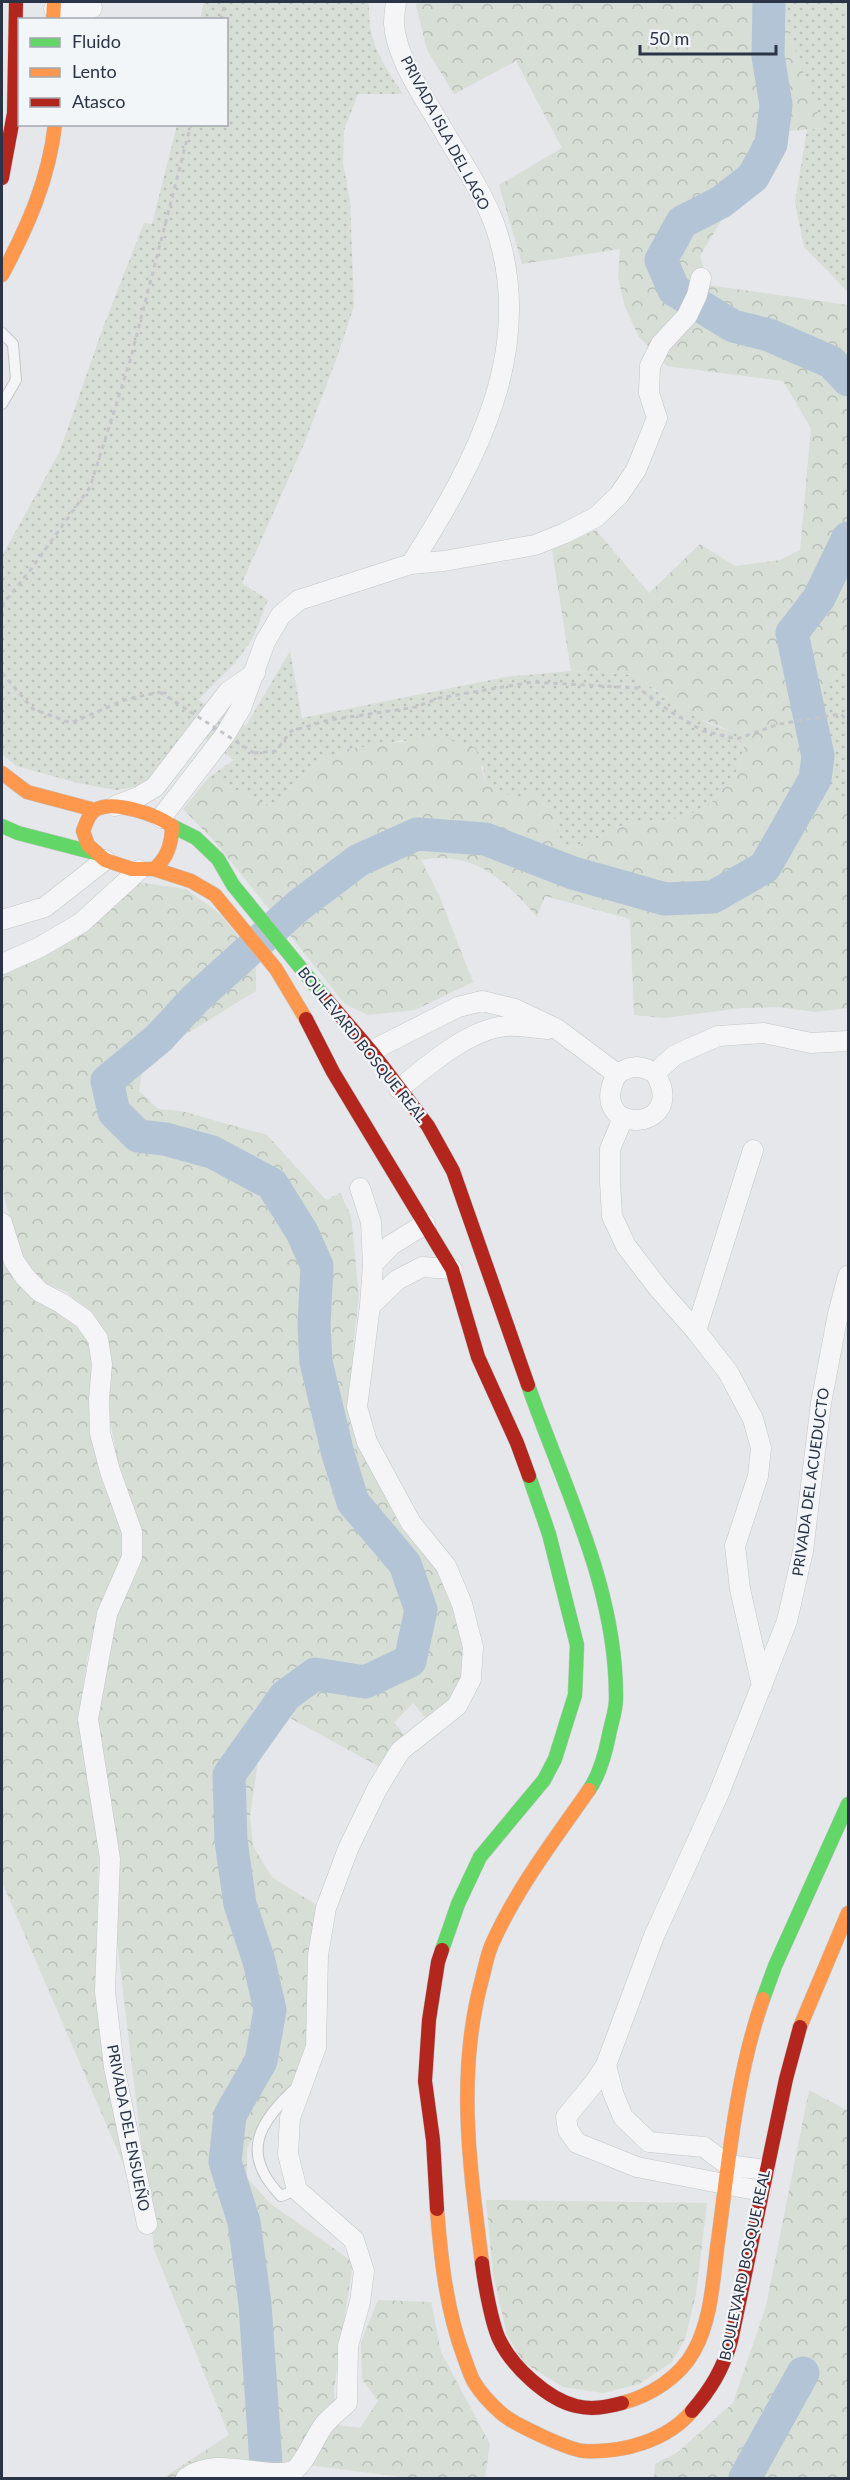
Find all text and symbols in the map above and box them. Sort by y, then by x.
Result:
legend [18,18,228,126]
scale bar [640,18,776,56]
text: 50 m [649,27,689,49]
text: Fluido [72,30,121,52]
street label: PRIVADA ISLA DEL LAGO [398,52,494,213]
text: Lento [72,60,117,82]
text: Atasco [72,90,125,112]
street label: BOULEVARD BOSQUE REAL [295,963,431,1126]
street label: PRIVADA DEL ACUEDUCTO [788,1387,832,1577]
street label: PRIVADA DEL ENSUEÑO [104,2043,154,2213]
street label: BOULEVARD BOSQUE REAL [715,2167,773,2362]

